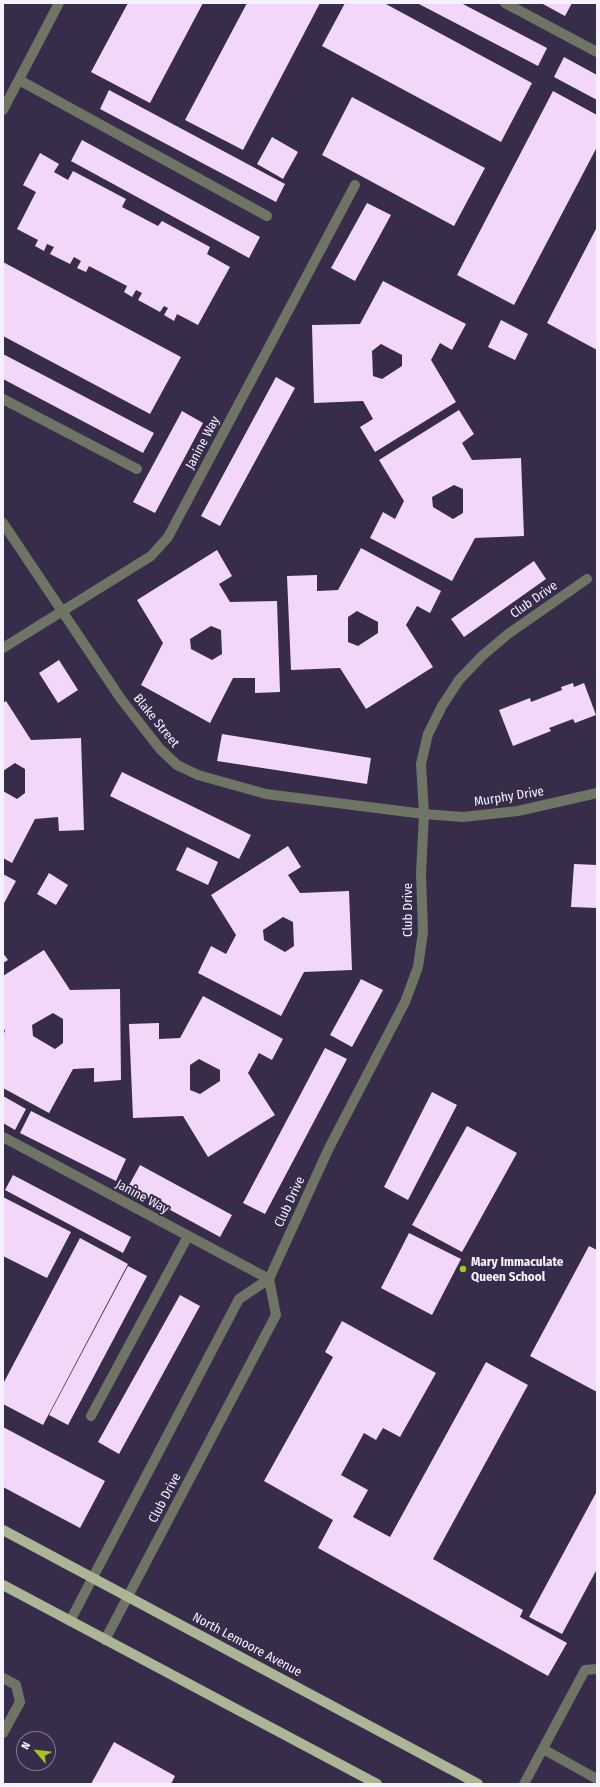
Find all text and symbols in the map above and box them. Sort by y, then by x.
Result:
street label: Janine Way [183,414,223,472]
street label: Club Drive [507,578,561,622]
street label: Blake Street [130,691,182,751]
street label: Murphy Drive [473,784,545,810]
street label: Club Drive [400,883,416,937]
street label: Club Drive [271,1174,309,1230]
street label: Janine Way [113,1177,171,1217]
place label: Mary Immaculate Queen School [471,1254,563,1285]
marker: Mary Immaculate Queen School [458,1264,468,1274]
street label: Club Drive [145,1470,185,1526]
street label: North Lemoore Avenue [190,1610,304,1680]
north arrow [16,1731,56,1771]
text: N [19,1740,33,1752]

